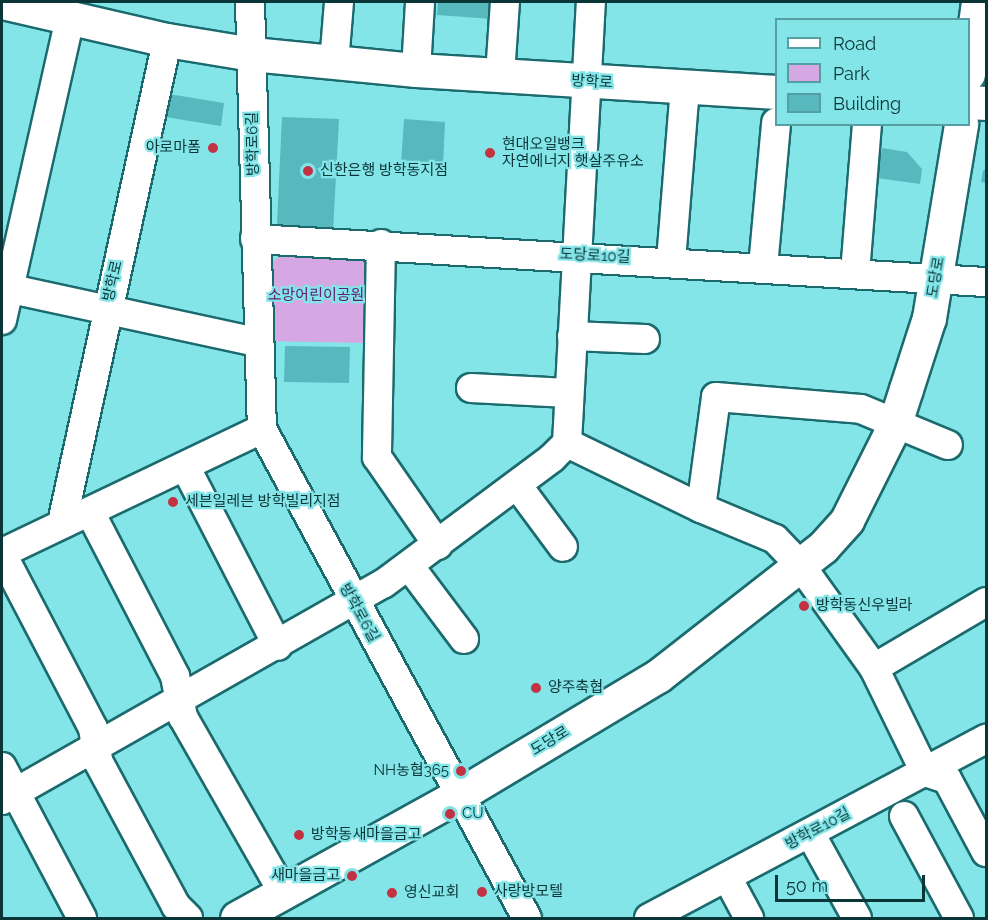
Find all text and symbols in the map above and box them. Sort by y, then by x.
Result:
legend [775,18,970,126]
text: Road [833,33,876,54]
text: Park [833,63,870,84]
street label: 방학로 [571,72,613,92]
text: Building [833,93,901,114]
street label: 방학로6길 [243,112,263,176]
place label: 현대오일뱅크 자연에너지 햇살주유소 [502,135,644,170]
place label: 아로마폼 [146,139,201,157]
marker: 아로마폼 [206,141,220,155]
marker: 현대오일뱅크 자연에너지 햇살주유소 [483,146,497,160]
place label: 신한은행 방학동지점 [320,162,448,180]
marker: 신한은행 방학동지점 [301,164,315,178]
street label: 도당로10길 [559,245,631,267]
street label: 도당로 [924,255,948,299]
street label: 방학로 [100,259,126,303]
park label: 소망어린이공원 [268,287,364,305]
place label: 세븐일레븐 방학빌리지점 [185,493,341,511]
marker: 세븐일레븐 방학빌리지점 [166,495,180,509]
street label: 방학로6길 [336,581,382,645]
place label: 방학동신우빌라 [816,597,913,615]
marker: 방학동신우빌라 [797,599,811,613]
place label: 양주축협 [548,679,603,697]
marker: 양주축협 [529,681,543,695]
street label: 도당로 [528,723,572,759]
place label: NH농협365 [374,762,449,780]
marker: NH농협365 [454,764,468,778]
street label: 방학로10길 [783,804,853,854]
place label: CU [462,805,484,823]
marker: CU [443,807,457,821]
place label: 방학동새마을금고 [311,826,421,844]
marker: 방학동새마을금고 [292,828,306,842]
scale bar [778,863,928,901]
place label: 새마을금고 [271,867,340,885]
marker: 새마을금고 [345,869,359,883]
text: 50 m [786,875,828,896]
place label: 사랑방모텔 [494,883,563,901]
place label: 영신교회 [404,884,459,902]
marker: 사랑방모텔 [475,885,489,899]
marker: 영신교회 [385,886,399,900]

